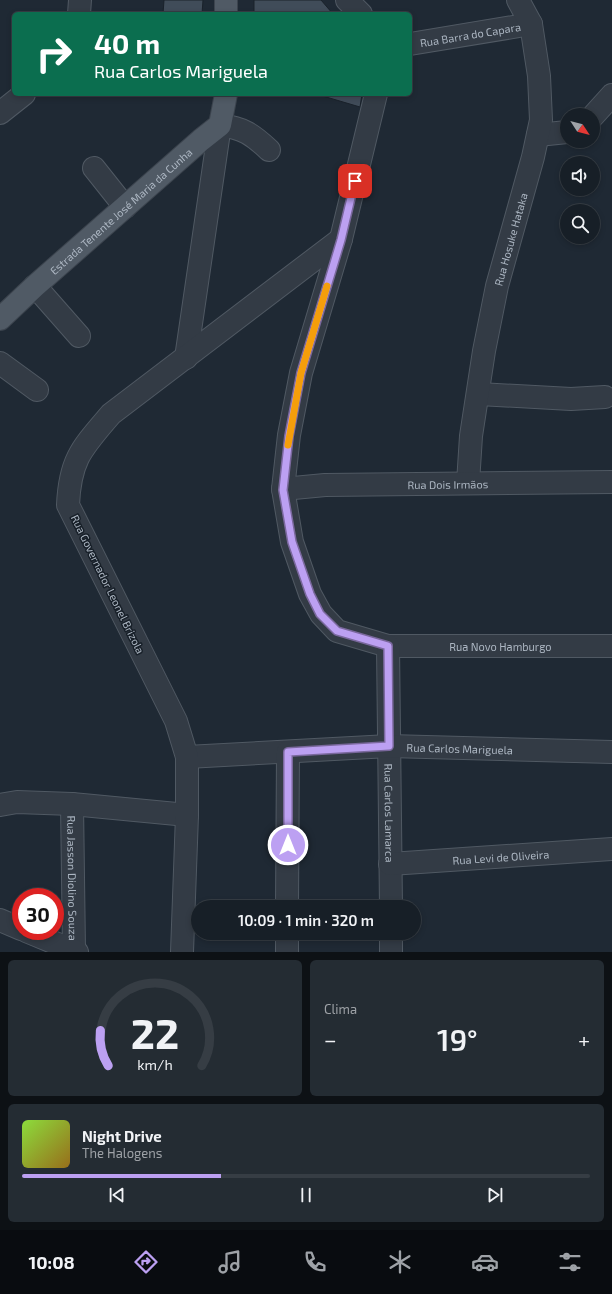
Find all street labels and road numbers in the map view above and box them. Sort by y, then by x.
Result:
street label: Rua Barra do Capara [419,19,522,49]
street label: Estrada Tenente José Maria da Cunha [47,145,194,277]
street label: Rua Hosuke Hataka [491,191,529,287]
street label: Rua Dois Irmãos [407,477,489,491]
street label: Rua Governador Leonel Brizola [69,512,147,656]
street label: Rua Novo Hamburgo [449,640,552,653]
street label: Rua Carlos Mariguela [406,740,513,756]
street label: Rua Carlos Lamarca [383,763,397,863]
street label: Rua Jasson Diolino Souza [66,815,80,941]
street label: Rua Levi de Oliveira [452,847,550,866]

